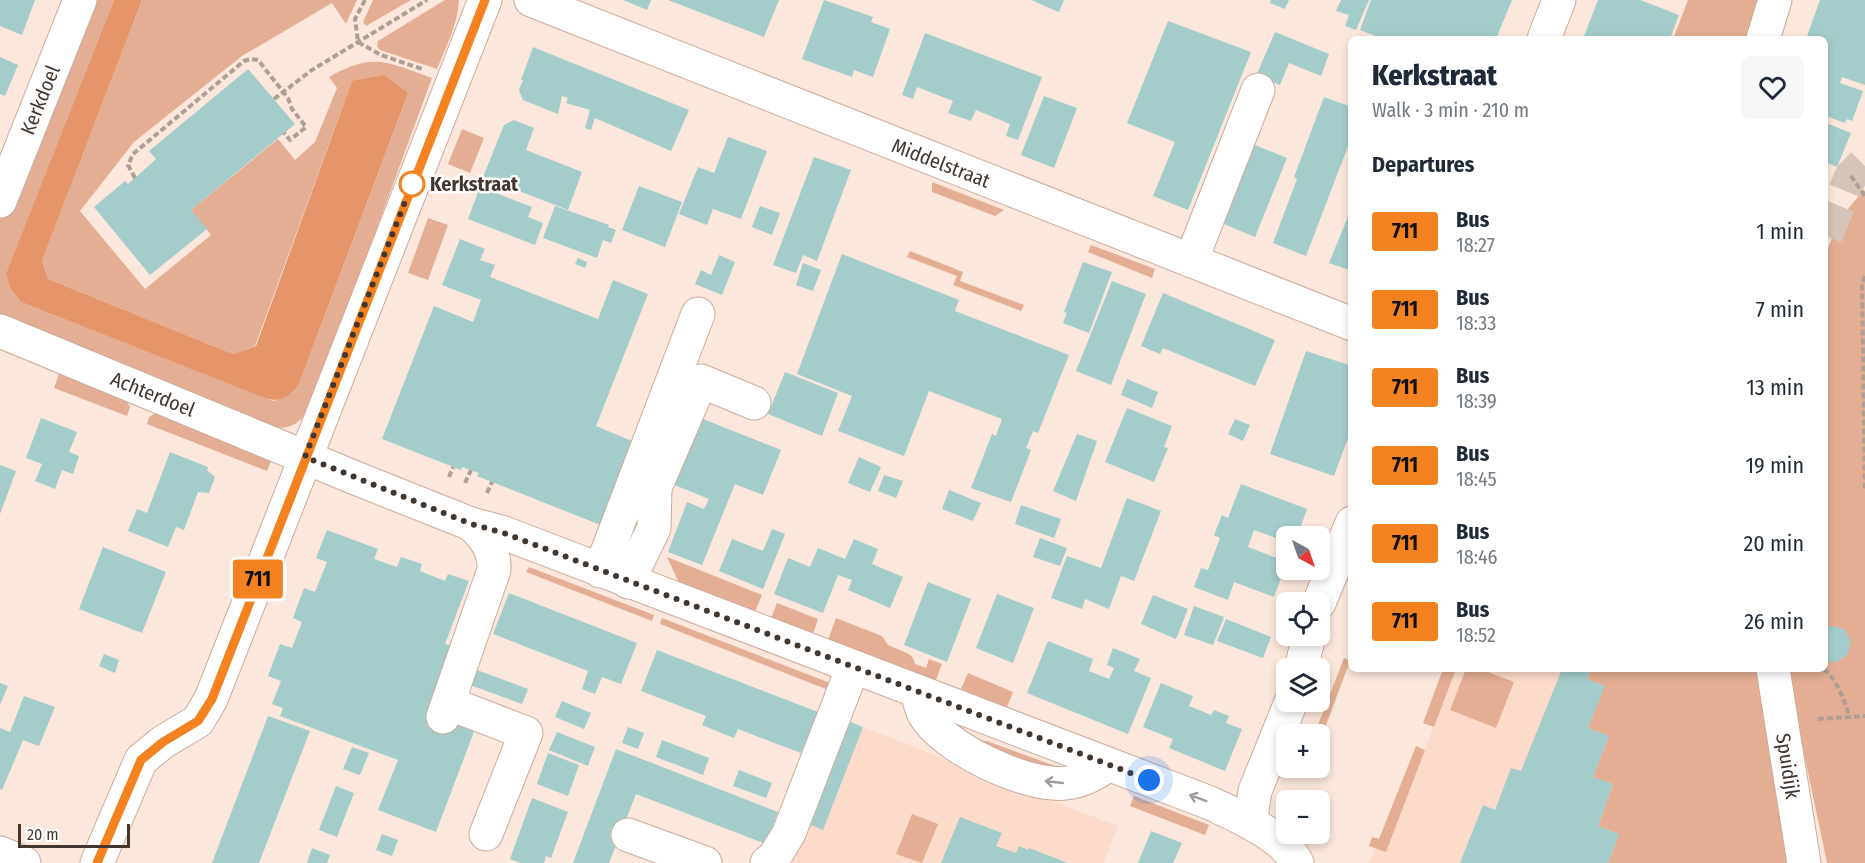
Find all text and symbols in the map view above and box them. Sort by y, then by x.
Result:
button: heart [1741,56,1804,119]
text: Kerkstraat [1372,59,1497,92]
street label: Kerkdoel [15,62,65,138]
text: Walk · 3 min · 210 m [1372,98,1529,122]
street label: Middelstraat [888,133,994,193]
text: Departures [1372,151,1474,178]
marker: Kerkstraat [399,171,425,197]
place label: Kerkstraat [430,172,519,196]
text: Bus [1456,206,1489,233]
text: 711 [1392,218,1418,244]
text: 1 min [1756,218,1804,245]
text: 18:27 [1456,233,1495,257]
text: Bus [1456,284,1489,311]
text: 711 [1392,296,1418,322]
text: 7 min [1756,296,1804,323]
text: 18:33 [1456,311,1496,335]
text: Bus [1456,362,1489,389]
street label: Achterdoel [107,366,199,422]
text: 711 [1392,374,1418,400]
text: 13 min [1746,374,1804,401]
text: 18:39 [1456,389,1497,413]
text: Bus [1456,440,1489,467]
text: 711 [1392,452,1418,478]
text: 19 min [1746,452,1804,479]
text: 18:45 [1456,467,1497,491]
text: Bus [1456,518,1489,545]
north arrow [1276,526,1330,580]
map controls [1276,526,1330,844]
text: 711 [1392,530,1418,556]
text: 20 min [1744,530,1804,557]
text: 18:46 [1456,545,1498,569]
line badge: 711 [224,560,292,598]
text: 711 [245,566,271,592]
button: locate [1276,592,1330,646]
text: Bus [1456,596,1489,623]
text: 711 [1392,608,1418,634]
text: 26 min [1744,608,1804,635]
text: 18:52 [1456,623,1496,647]
button: layers [1276,658,1330,712]
button: + [1276,724,1330,778]
street label: Spuidijk [1771,731,1805,801]
your location [1134,765,1164,795]
one-way arrow [1045,776,1065,787]
button: − [1276,790,1330,844]
one-way arrow [1189,792,1207,803]
scale bar [18,821,130,848]
text: 20 m [27,825,58,844]

